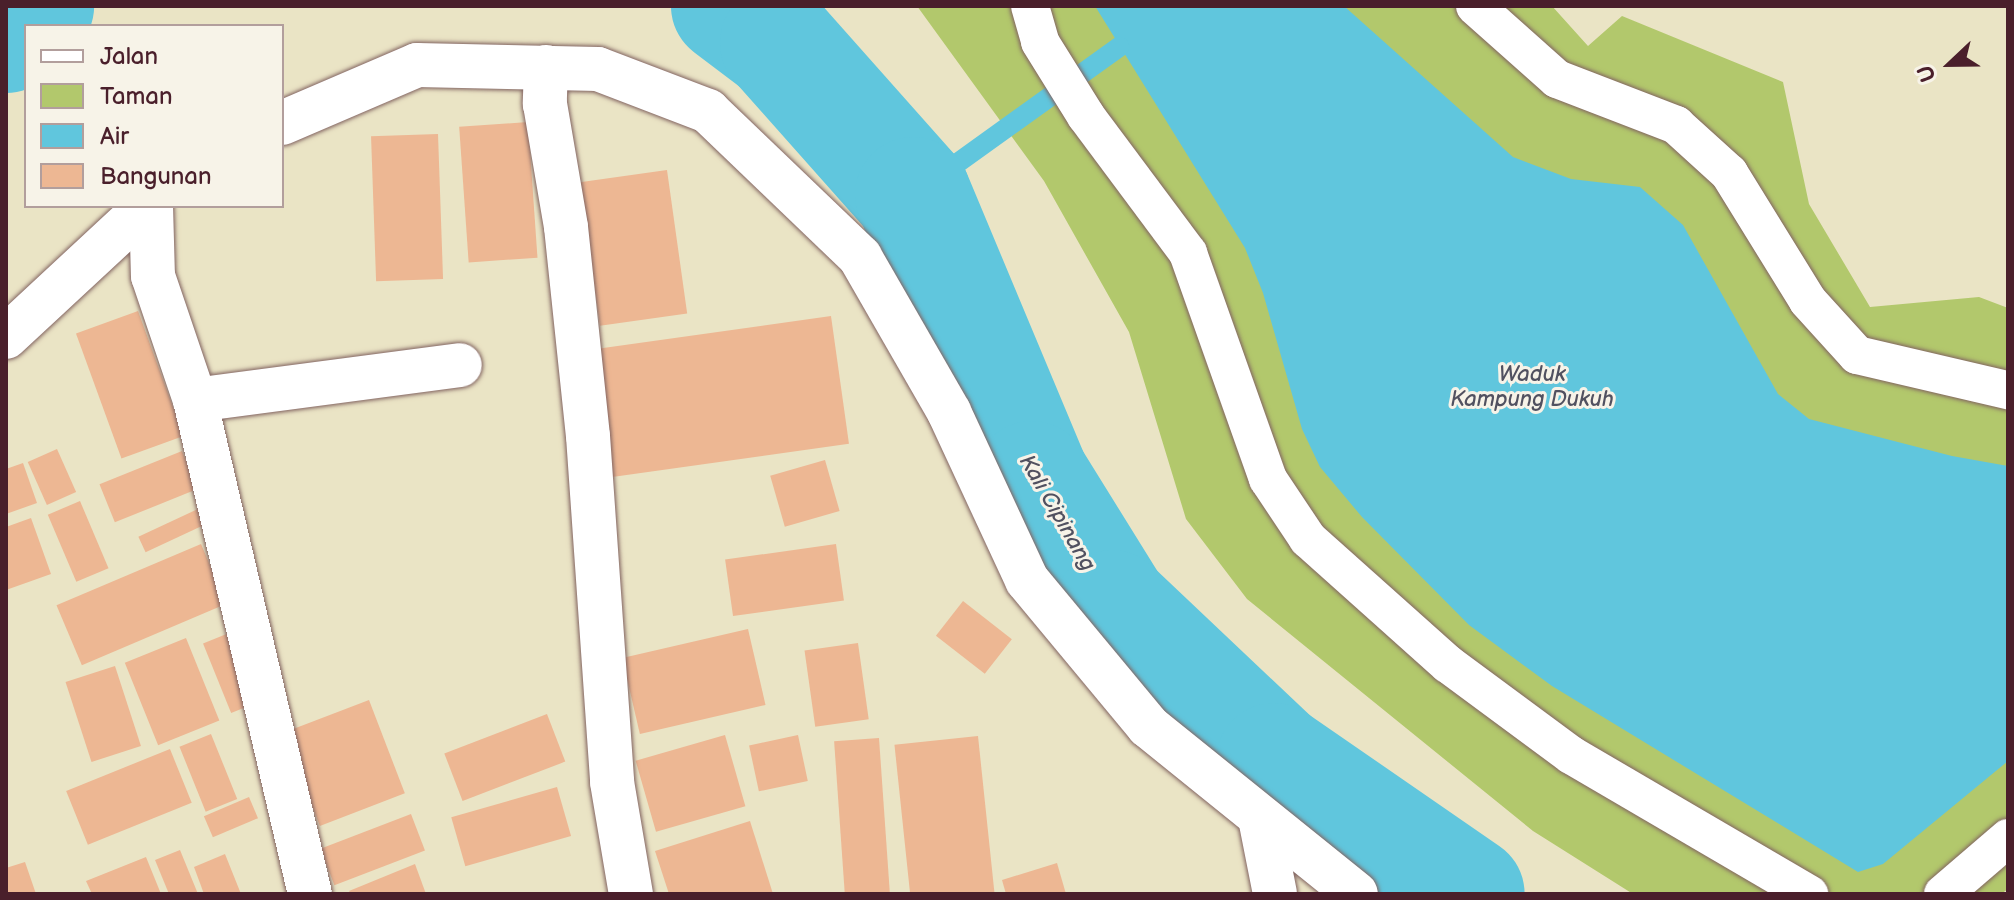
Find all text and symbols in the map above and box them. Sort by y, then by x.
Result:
legend [24,24,284,208]
north arrow [1910,24,1990,104]
text: Jalan [100,42,158,71]
text: U [1912,61,1943,86]
text: Taman [100,82,172,111]
text: Air [100,122,129,151]
text: Bangunan [100,162,211,191]
water label: Waduk Kampung Dukuh [1450,361,1614,412]
water label: Kali Cipinang [1013,450,1101,576]

